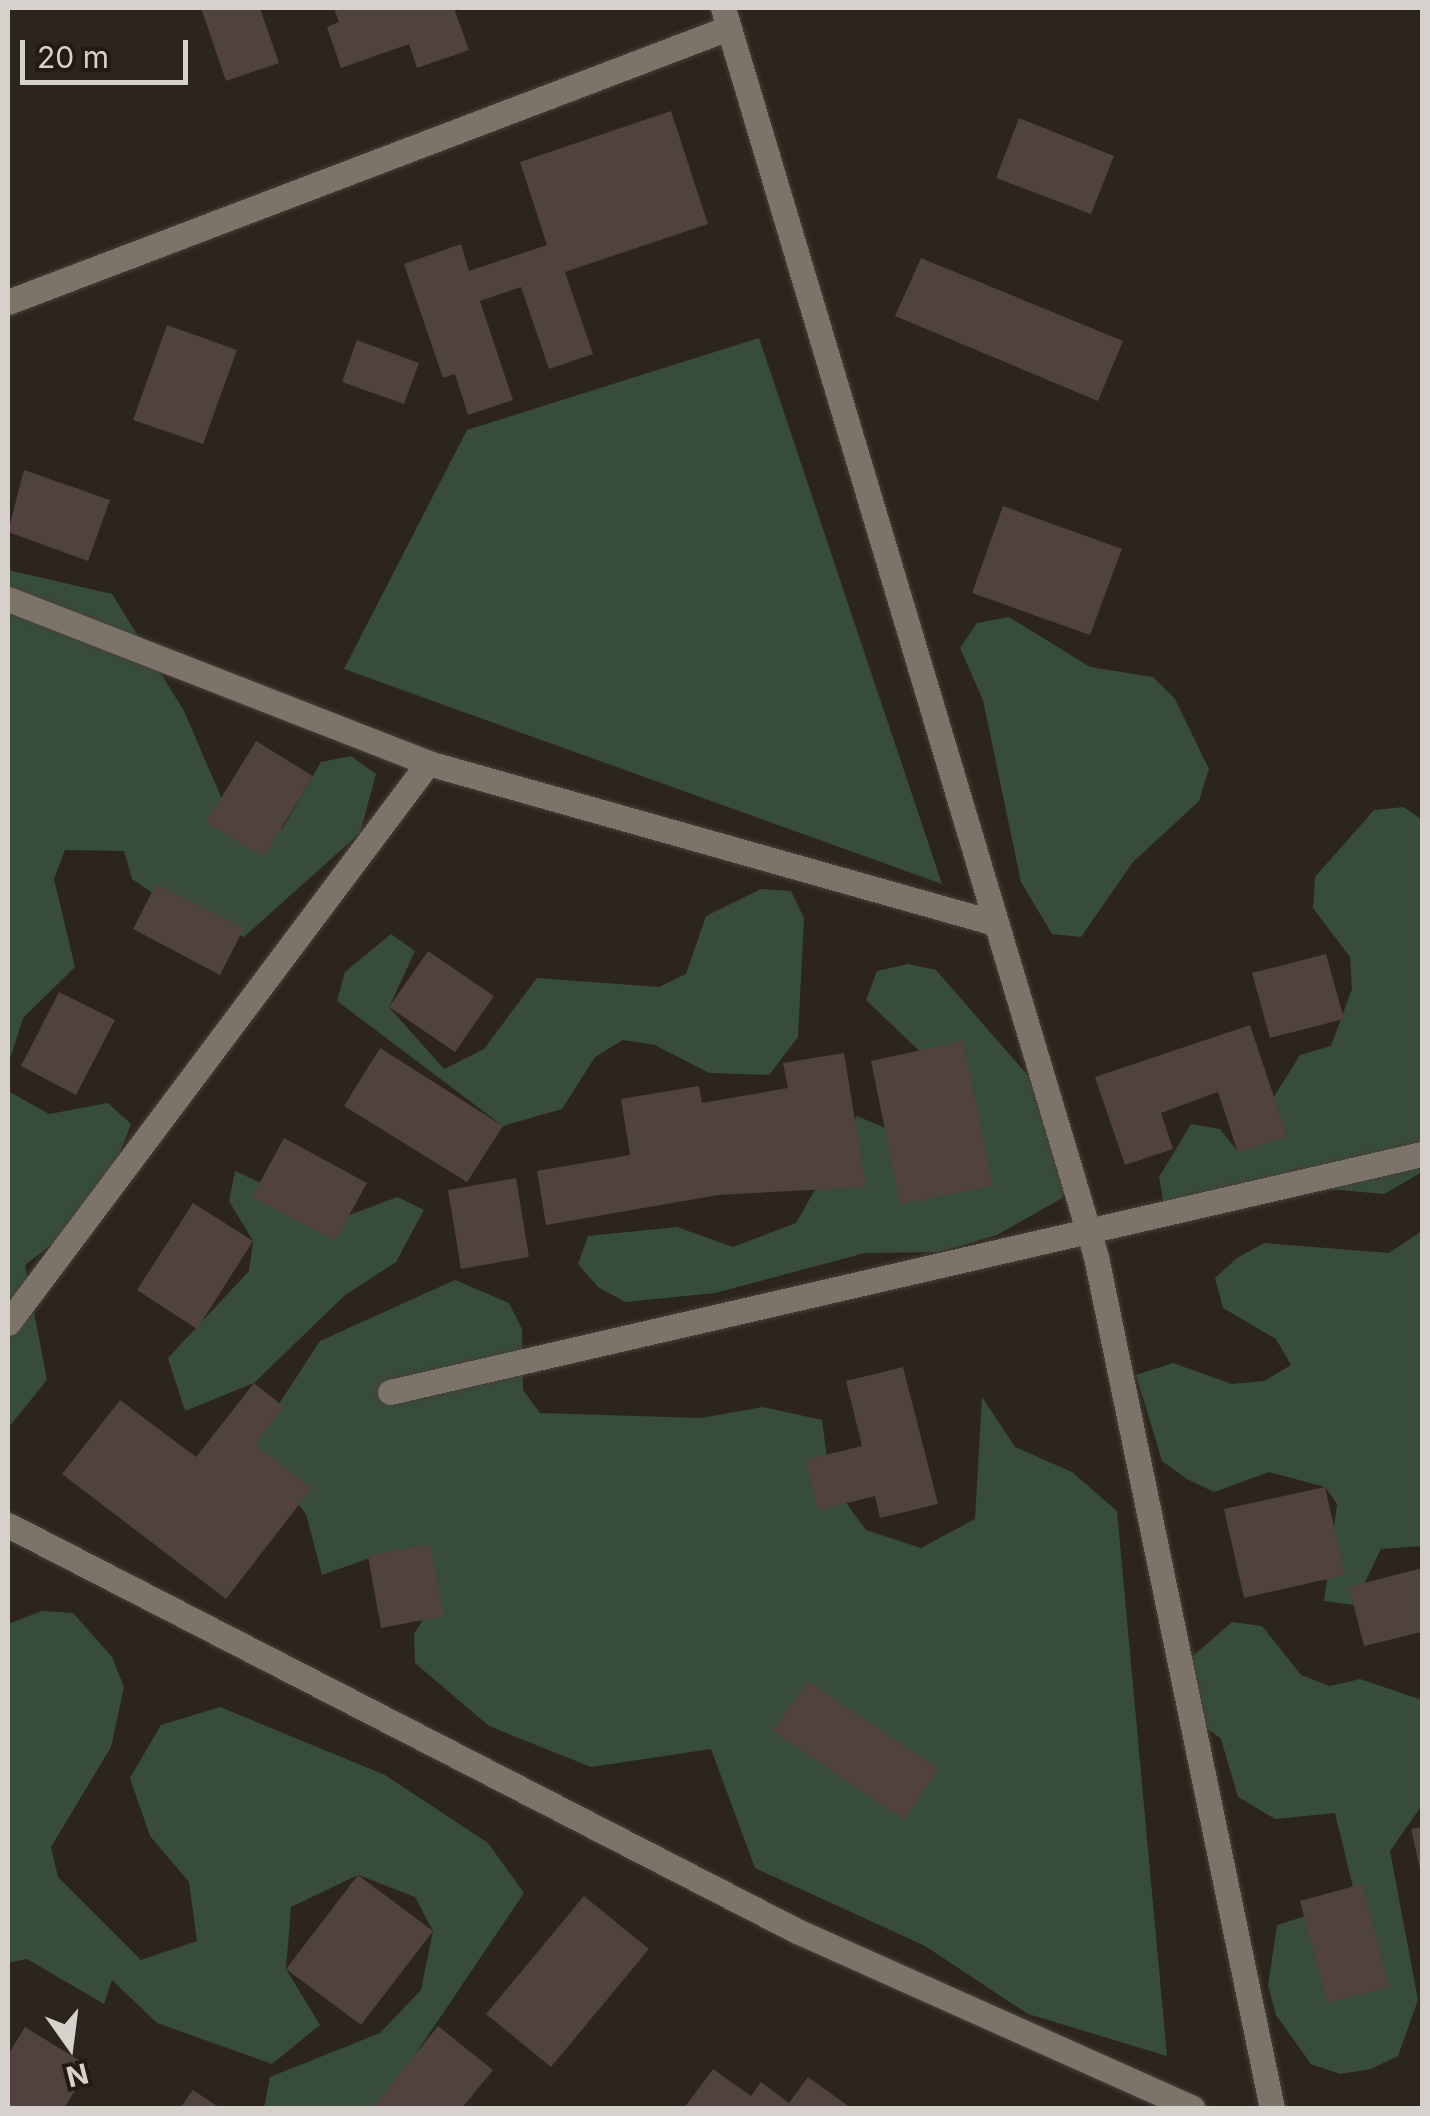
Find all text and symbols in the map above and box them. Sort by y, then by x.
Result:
scale bar [25,20,192,82]
text: 20 m [37,39,109,75]
north arrow [20,1996,120,2096]
text: N [63,2056,92,2094]

